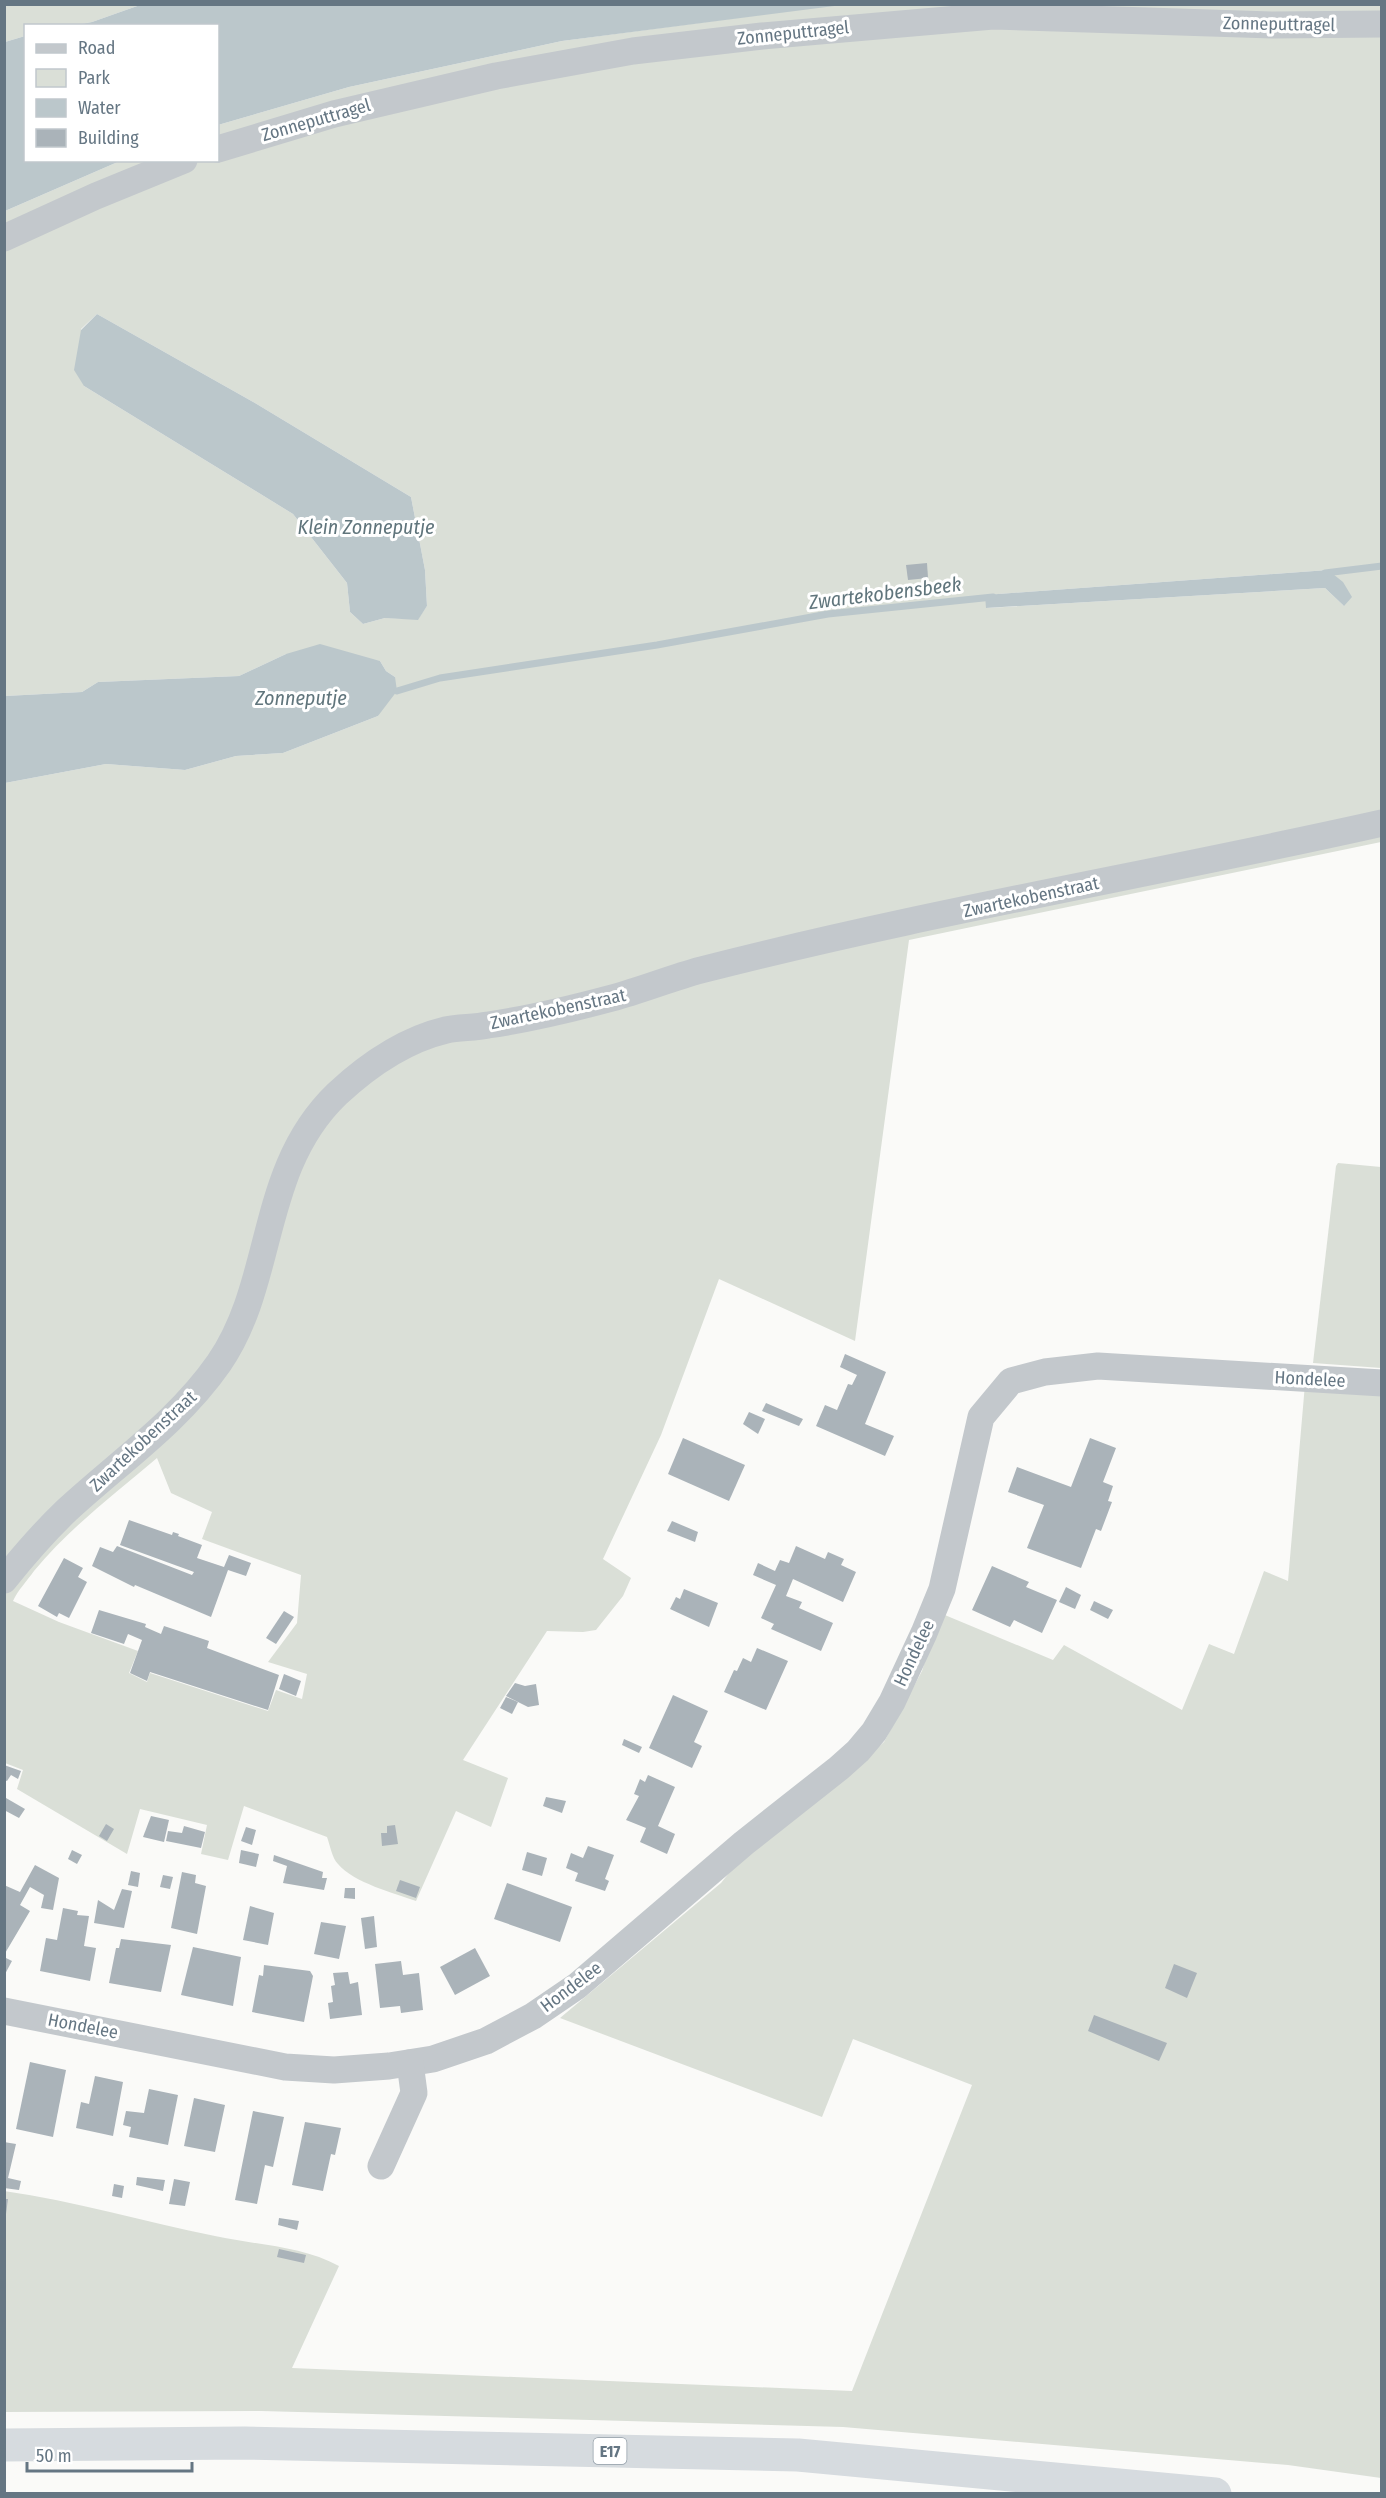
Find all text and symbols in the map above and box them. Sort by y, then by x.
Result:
street label: Zonneputtragel [1223,12,1336,36]
street label: Zonneputtragel [736,16,850,50]
legend [24,24,219,162]
text: Road [78,37,115,59]
text: Park [78,67,111,89]
street label: Zonneputtragel [259,94,373,146]
text: Water [78,97,121,119]
text: Building [78,127,139,149]
water label: Klein Zonneputje [298,515,435,539]
water label: Zwartekobensbeek [806,572,963,614]
water label: Zonneputje [254,686,347,710]
street label: Zwartekobenstraat [961,872,1101,922]
street label: Zwartekobenstraat [488,984,628,1034]
street label: Hondelee [1274,1366,1346,1392]
street label: Zwartekobenstraat [85,1386,201,1496]
street label: Hondelee [889,1616,939,1690]
street label: Hondelee [536,1957,606,2017]
street label: Hondelee [46,2008,120,2044]
scale bar [27,2435,192,2473]
road number: E17 [594,2438,626,2464]
text: 50 m [36,2445,72,2467]

